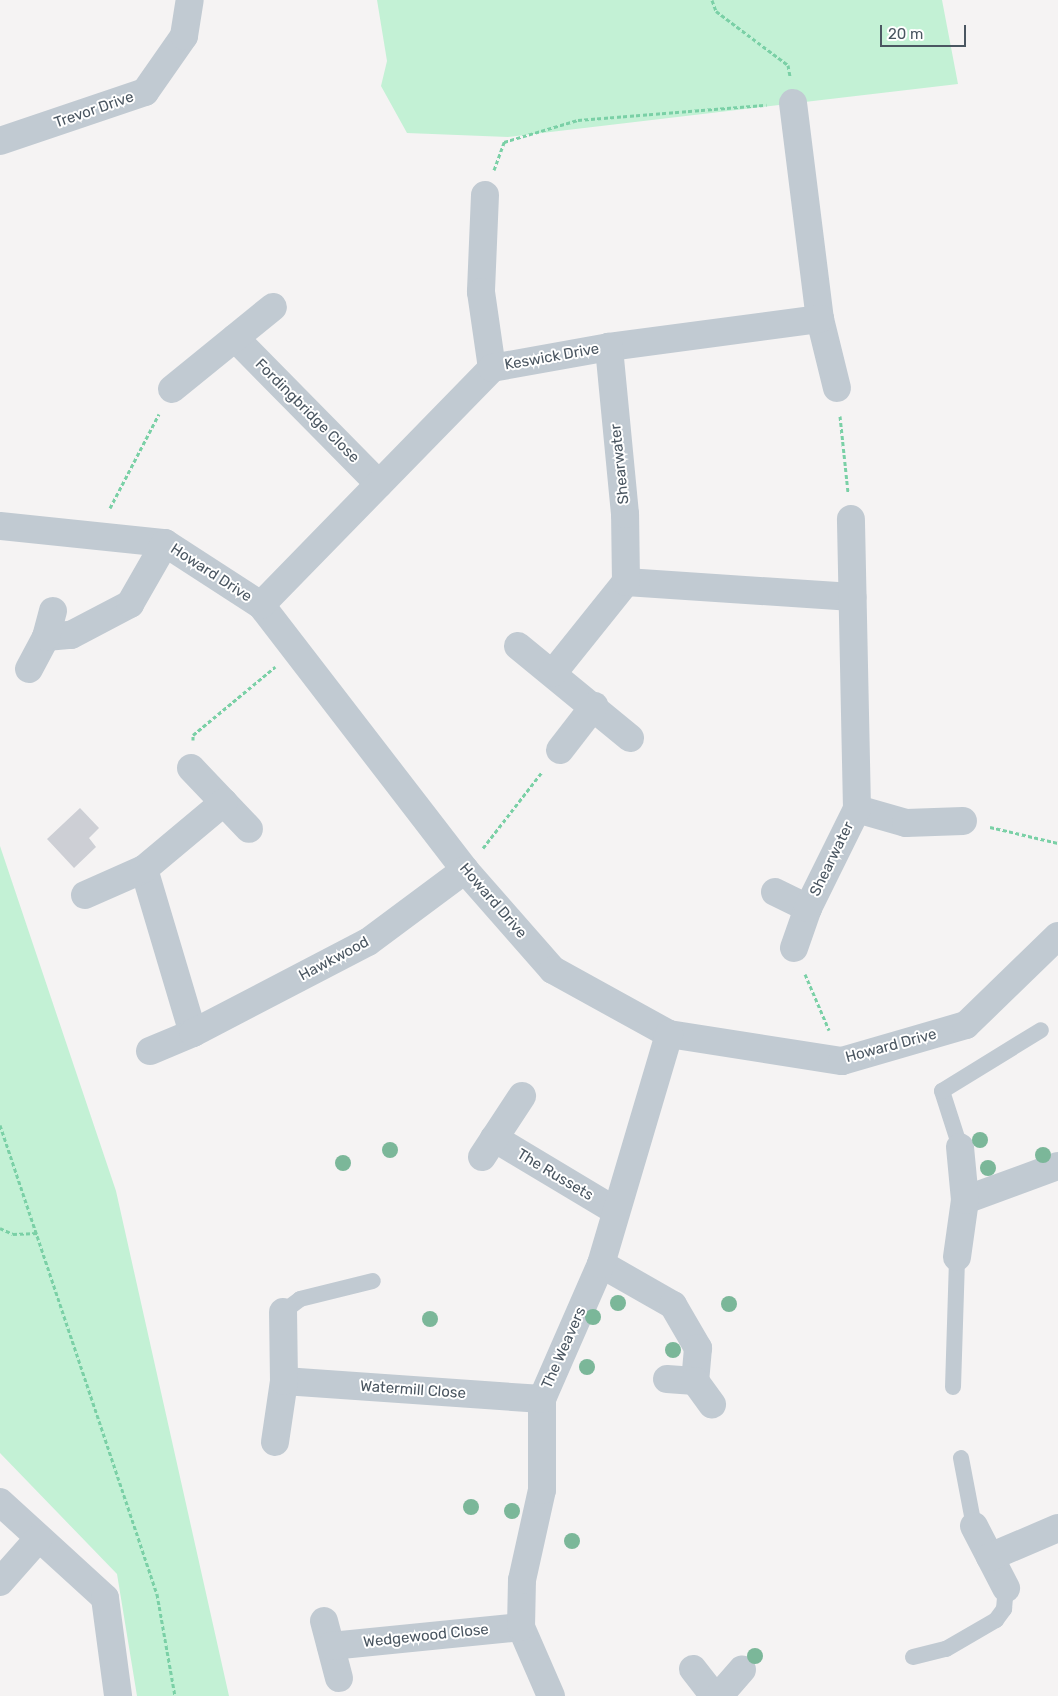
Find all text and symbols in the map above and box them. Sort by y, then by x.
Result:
scale bar [883,15,969,47]
text: 20 m [888,25,923,43]
street label: Trevor Drive [52,88,136,132]
street label: Keswick Drive [503,340,601,374]
street label: Fordingbridge Close [251,355,363,467]
street label: Shearwater [607,423,633,505]
street label: Howard Drive [167,540,255,606]
street label: Shearwater [806,819,858,899]
street label: Howard Drive [456,860,530,942]
street label: Hawkwood [296,933,372,985]
street label: Howard Drive [844,1025,938,1067]
street label: The Russets [514,1145,596,1205]
street label: The Weavers [538,1304,590,1392]
street label: Watermill Close [359,1377,467,1403]
street label: Wedgewood Close [362,1620,490,1652]

